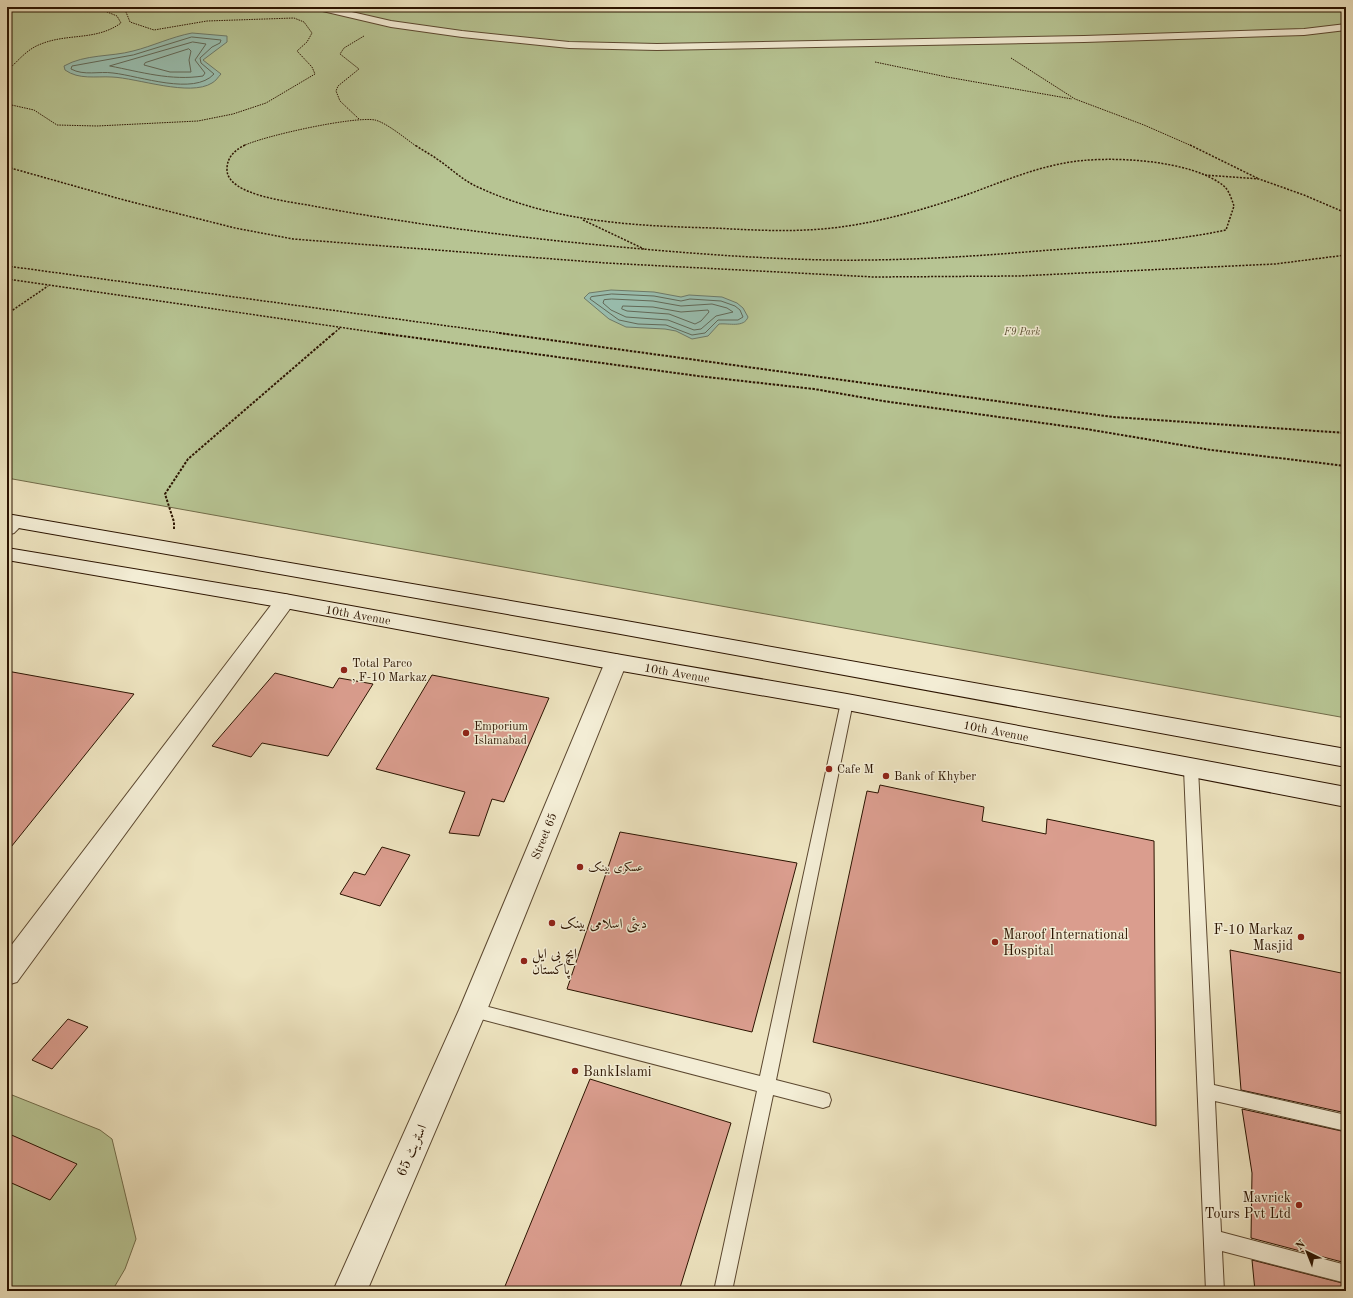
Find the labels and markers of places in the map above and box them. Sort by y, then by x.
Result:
place label: Total Parco , F-10 Markaz [352,658,427,684]
marker: Total Parco , F-10 Markaz [339,665,349,675]
place label: Emporium Islamabad [474,721,529,747]
marker: Emporium Islamabad [461,728,471,738]
marker: Cafe M [824,764,834,774]
place label: Cafe M [837,764,874,776]
marker: Bank of Khyber [881,771,891,781]
place label: Bank of Khyber [894,771,976,783]
place label: عسکری بینک [588,861,644,874]
marker: عسکری بینک [575,862,585,872]
place label: دبئی اسلامی بینک [560,916,647,933]
marker: دبئی اسلامی بینک [547,918,557,928]
place label: F-10 Markaz Masjid [1213,923,1293,953]
place label: Maroof International Hospital [1003,928,1129,958]
marker: F-10 Markaz Masjid [1296,932,1306,942]
marker: Maroof International Hospital [990,937,1000,947]
place label: ایچ بی ایل پاکستان [532,947,577,980]
marker: ایچ بی ایل پاکستان [519,956,529,966]
place label: BankIslami [583,1065,652,1079]
marker: BankIslami [570,1066,580,1076]
place label: Mavrick Tours Pvt Ltd [1204,1191,1291,1221]
marker: Mavrick Tours Pvt Ltd [1294,1200,1304,1210]

